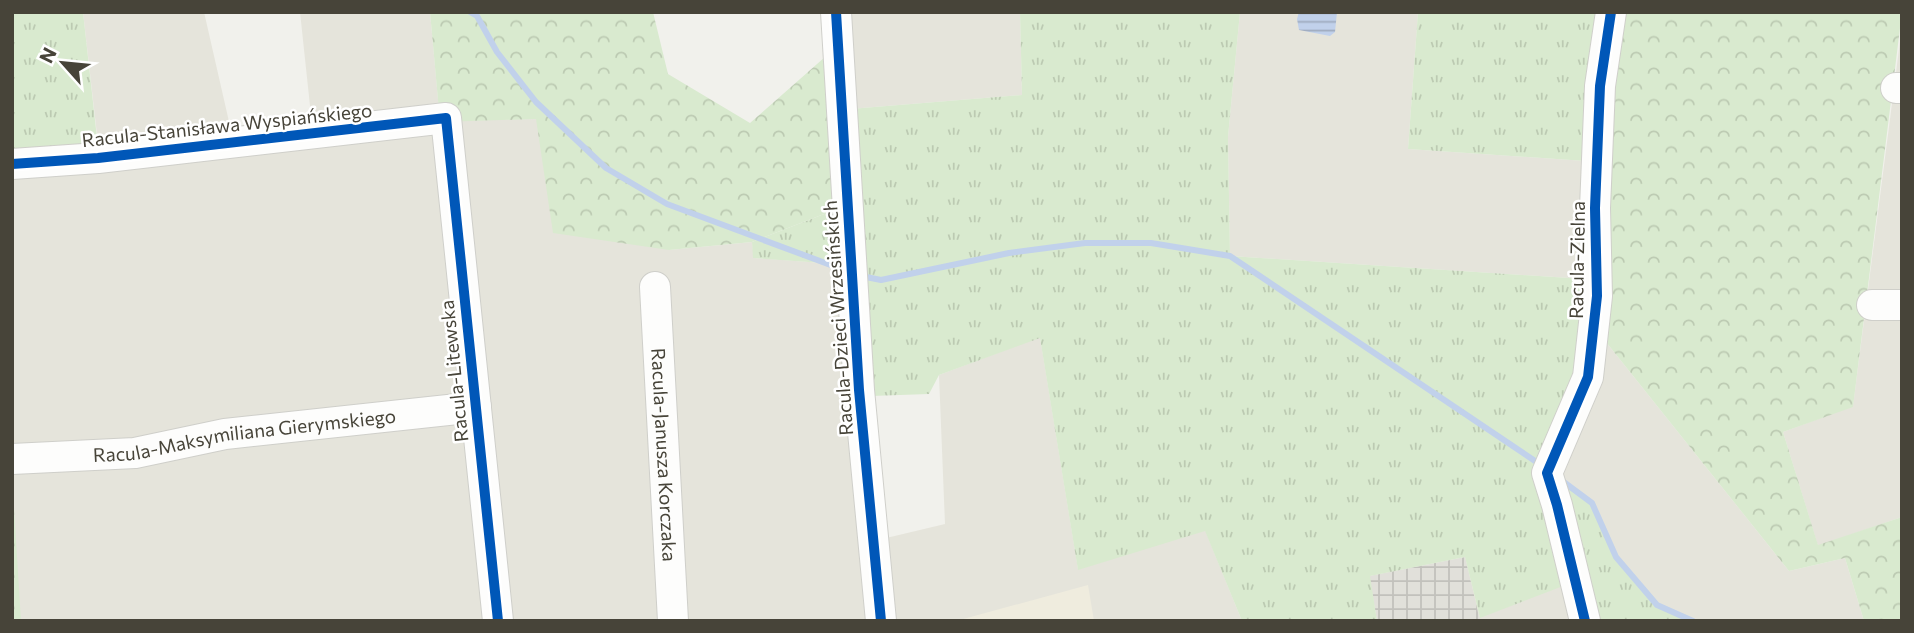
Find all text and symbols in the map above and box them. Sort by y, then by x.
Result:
north arrow [28,28,98,98]
text: N [34,43,61,67]
street label: Racula-Stanisława Wyspiańskiego [81,98,373,151]
street label: Racula-Dzieci Wrzesińskich [818,200,857,436]
street label: Racula-Zielna [1564,201,1589,319]
street label: Racula-Litewska [435,299,472,443]
street label: Racula-Janusza Korczaka [647,347,682,562]
street label: Racula-Maksymiliana Gierymskiego [92,404,397,466]

